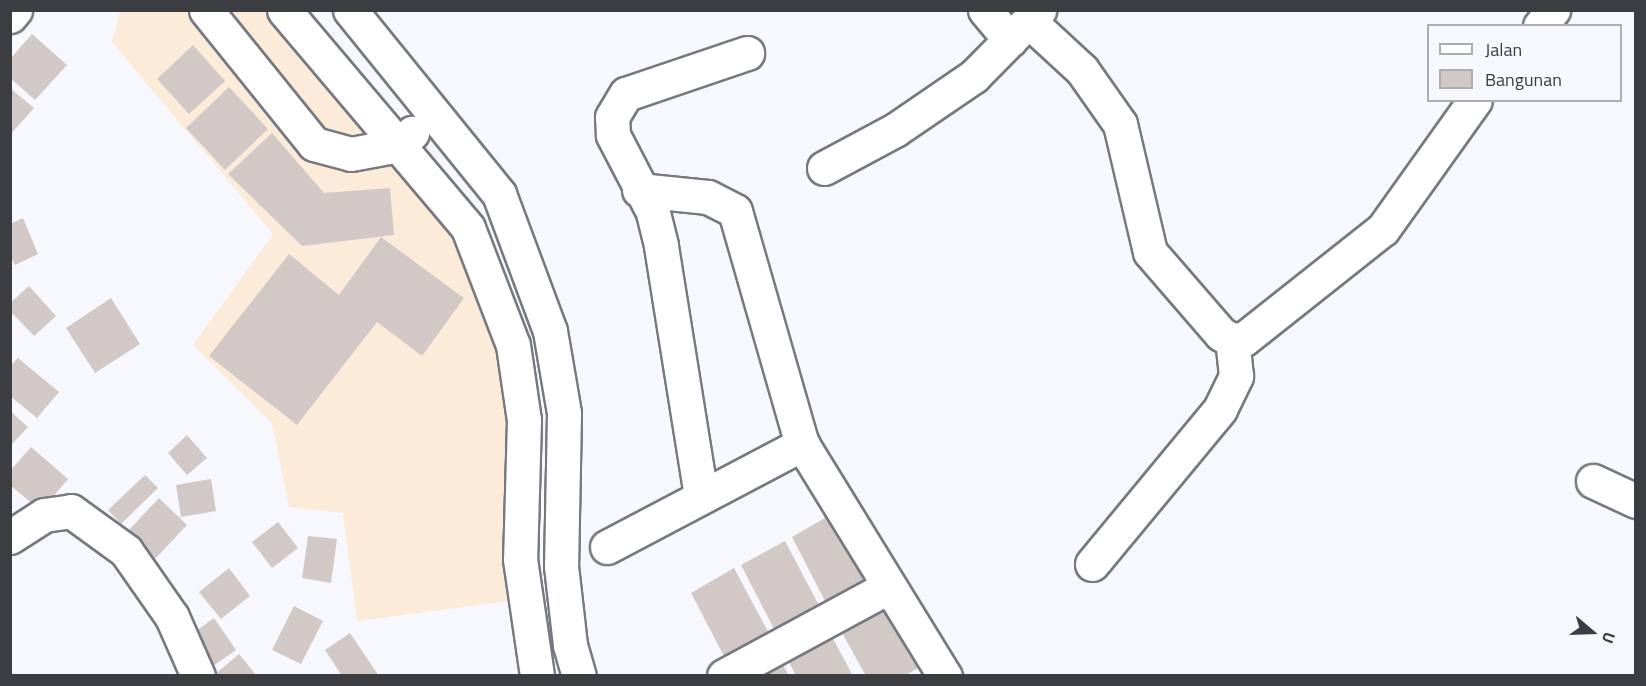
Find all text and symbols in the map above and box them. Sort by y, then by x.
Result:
legend [1427,24,1622,102]
text: Jalan [1485,36,1522,63]
text: Bangunan [1485,66,1562,93]
north arrow [1562,602,1622,662]
text: U [1596,629,1622,647]

